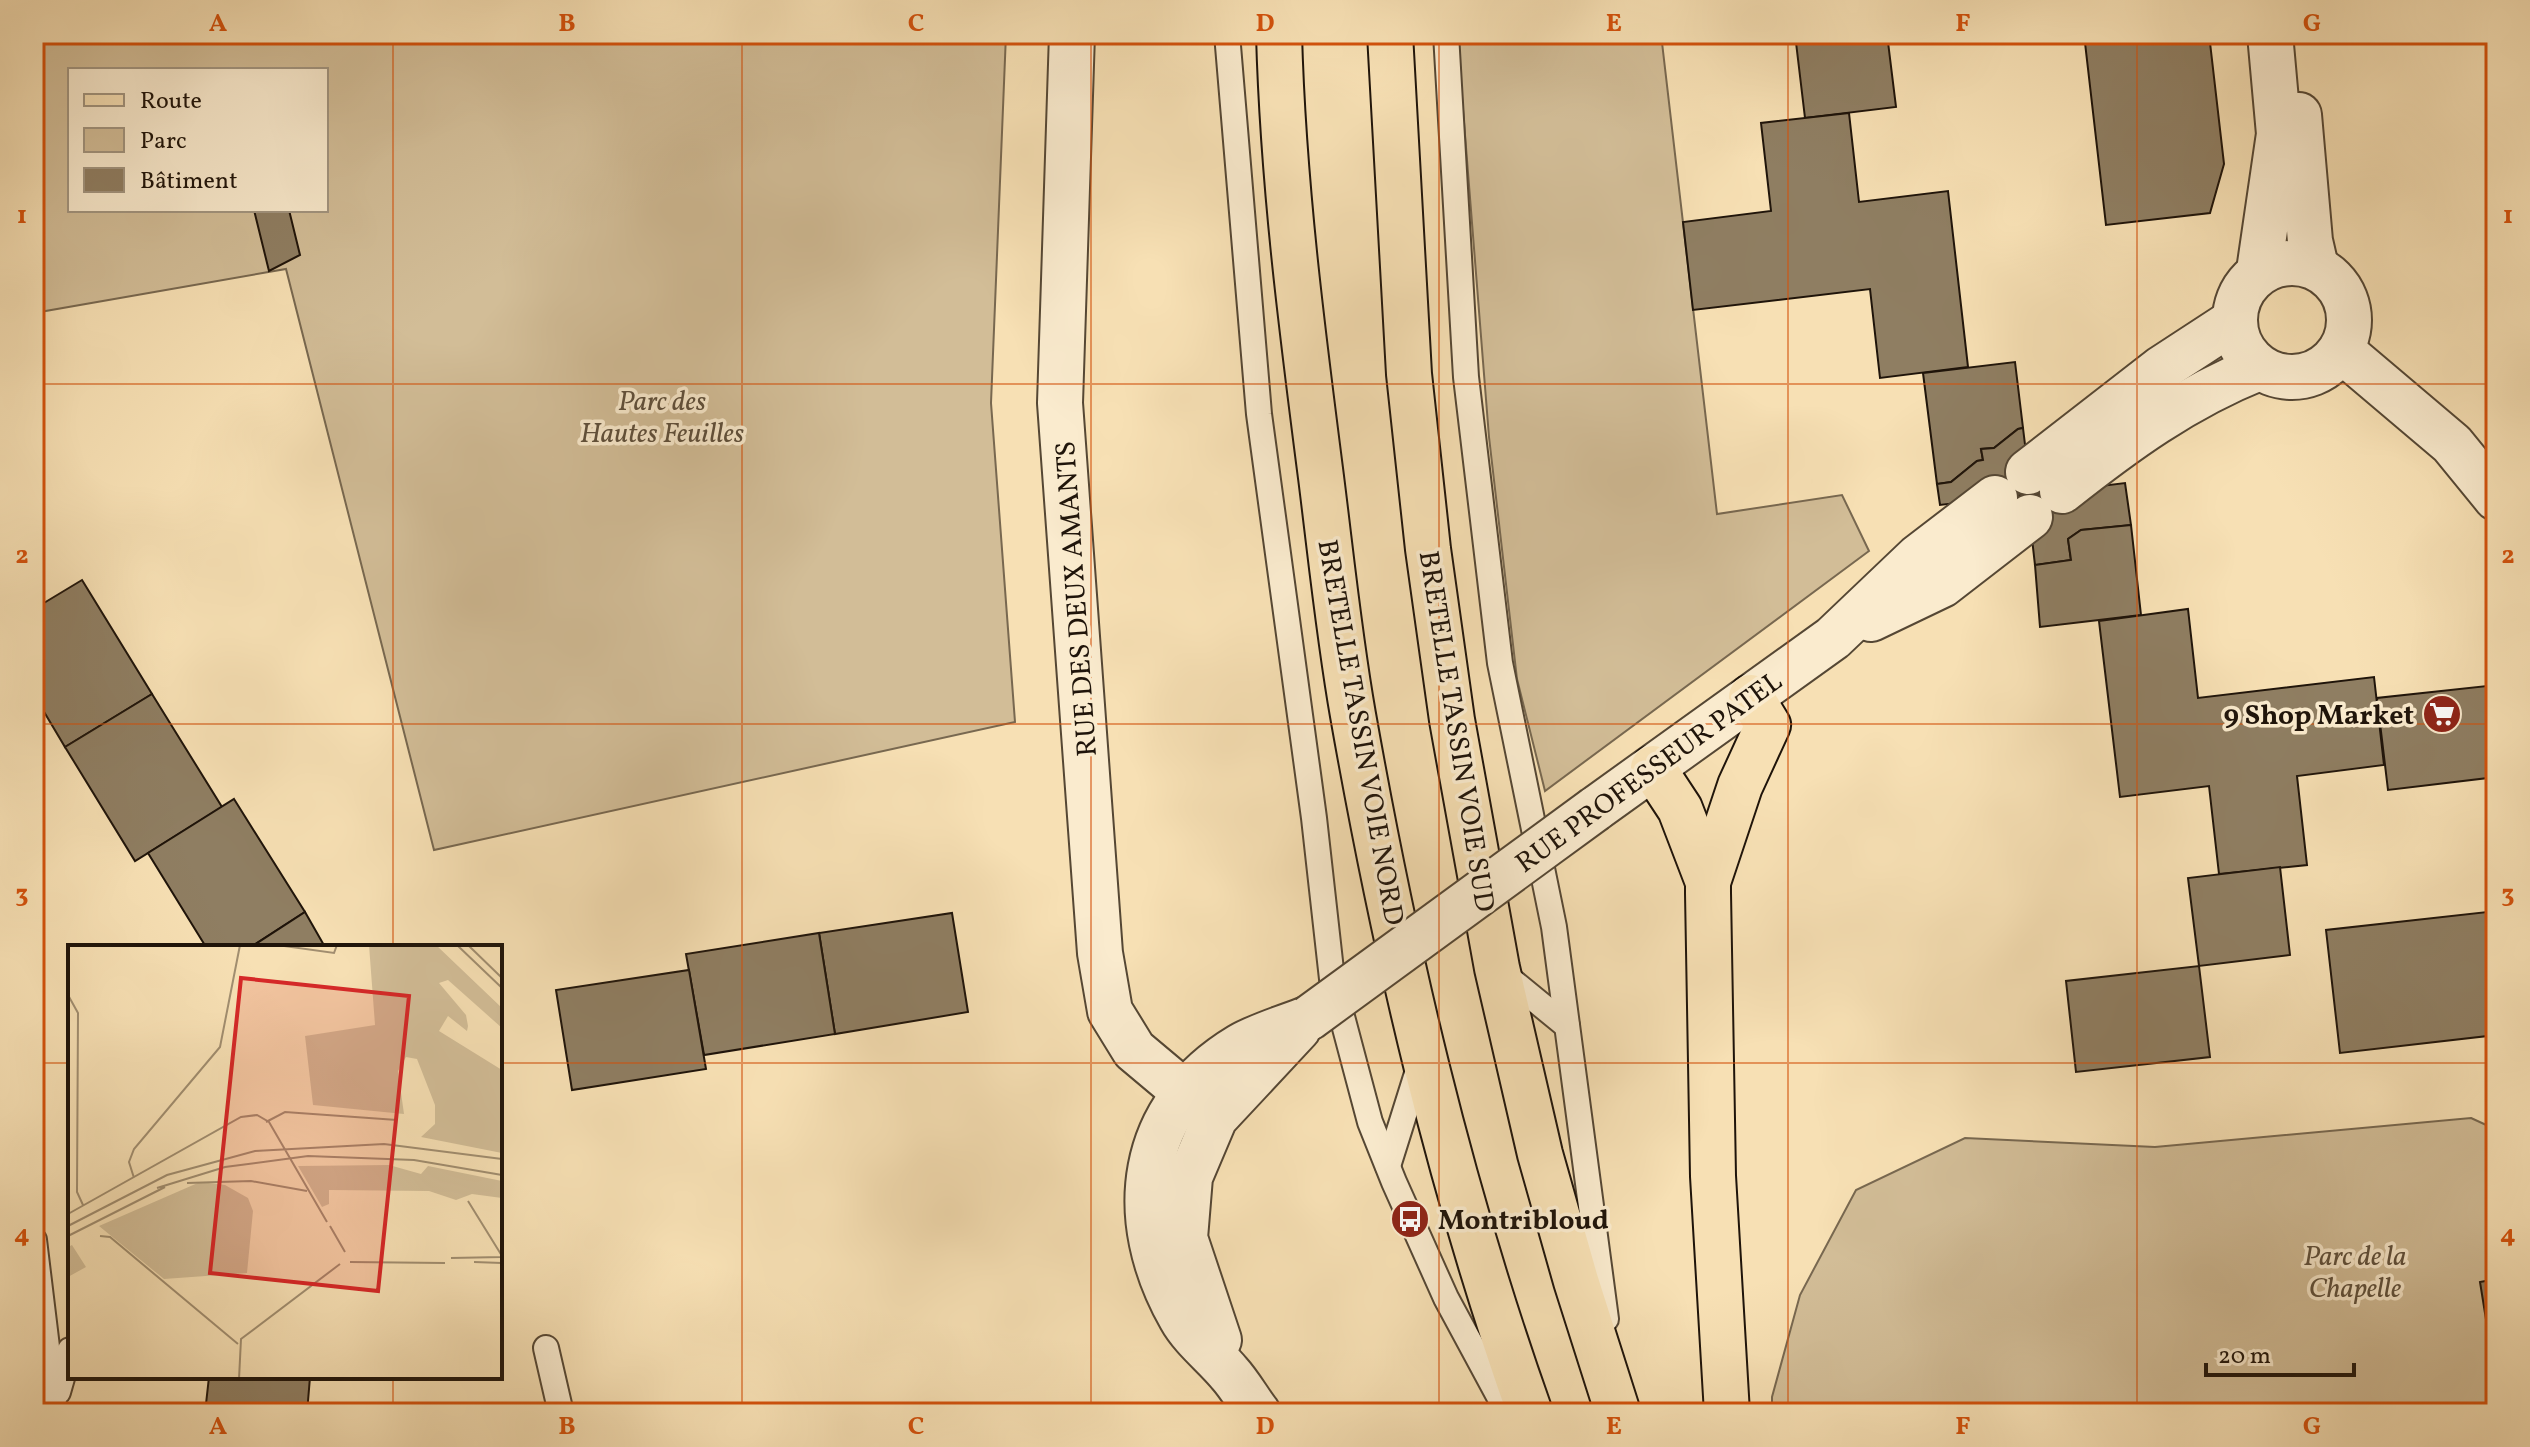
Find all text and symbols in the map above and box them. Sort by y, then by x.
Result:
text: A [209,6,228,42]
text: B [558,6,576,42]
text: C [908,6,924,42]
text: D [1255,6,1275,42]
text: E [1606,6,1622,42]
text: F [1955,6,1971,42]
text: G [2303,6,2321,42]
legend [68,68,328,212]
text: Route [140,85,202,119]
text: Parc [140,125,187,159]
text: Bâtiment [140,165,238,199]
text: 1 [17,198,27,234]
text: 1 [2503,198,2513,234]
park label: Parc des Hautes Feuilles [580,383,744,454]
street label: RUE DES DEUX AMANTS [1047,440,1108,758]
street label: BRETELLE TASSIN VOIE NORD [1306,536,1413,928]
text: 2 [15,538,29,574]
text: 2 [2501,538,2515,574]
street label: BRETELLE TASSIN VOIE SUD [1408,548,1503,915]
street label: RUE PROFESSEUR PATEL [1508,663,1791,883]
supermarket icon: 9 Shop Market [2421,693,2463,735]
place label: 9 Shop Market [2223,697,2414,736]
text: 3 [15,877,29,913]
text: 3 [2501,877,2515,913]
inset map [68,945,502,1379]
bus stop icon: Montribloud [1389,1198,1431,1240]
place label: Montribloud [1438,1202,1609,1241]
text: 4 [14,1217,30,1253]
text: 4 [2500,1217,2516,1253]
park label: Parc de la Chapelle [2304,1238,2407,1309]
scale bar [2206,1327,2354,1377]
text: 20 m [2218,1340,2271,1374]
text: A [209,1409,228,1445]
text: B [558,1409,576,1445]
text: C [908,1409,924,1445]
text: D [1255,1409,1275,1445]
text: E [1606,1409,1622,1445]
text: F [1955,1409,1971,1445]
text: G [2303,1409,2321,1445]

